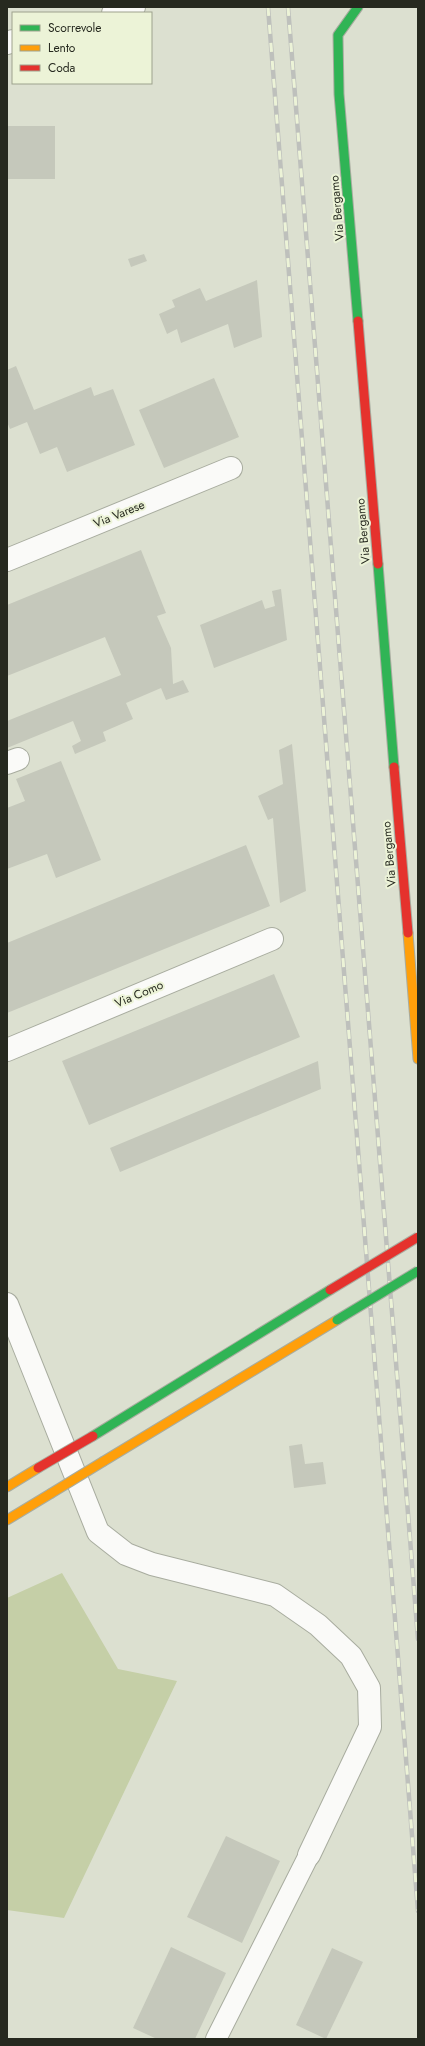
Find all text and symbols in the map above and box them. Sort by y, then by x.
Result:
legend [12,12,152,84]
text: Scorrevole [48,19,102,37]
text: Lento [48,39,76,57]
text: Coda [48,59,76,77]
street label: Via Bergamo [325,174,349,242]
street label: Via Varese [91,496,147,532]
street label: Via Bergamo [351,497,375,565]
street label: Via Bergamo [377,820,401,888]
street label: Via Como [112,976,166,1012]

